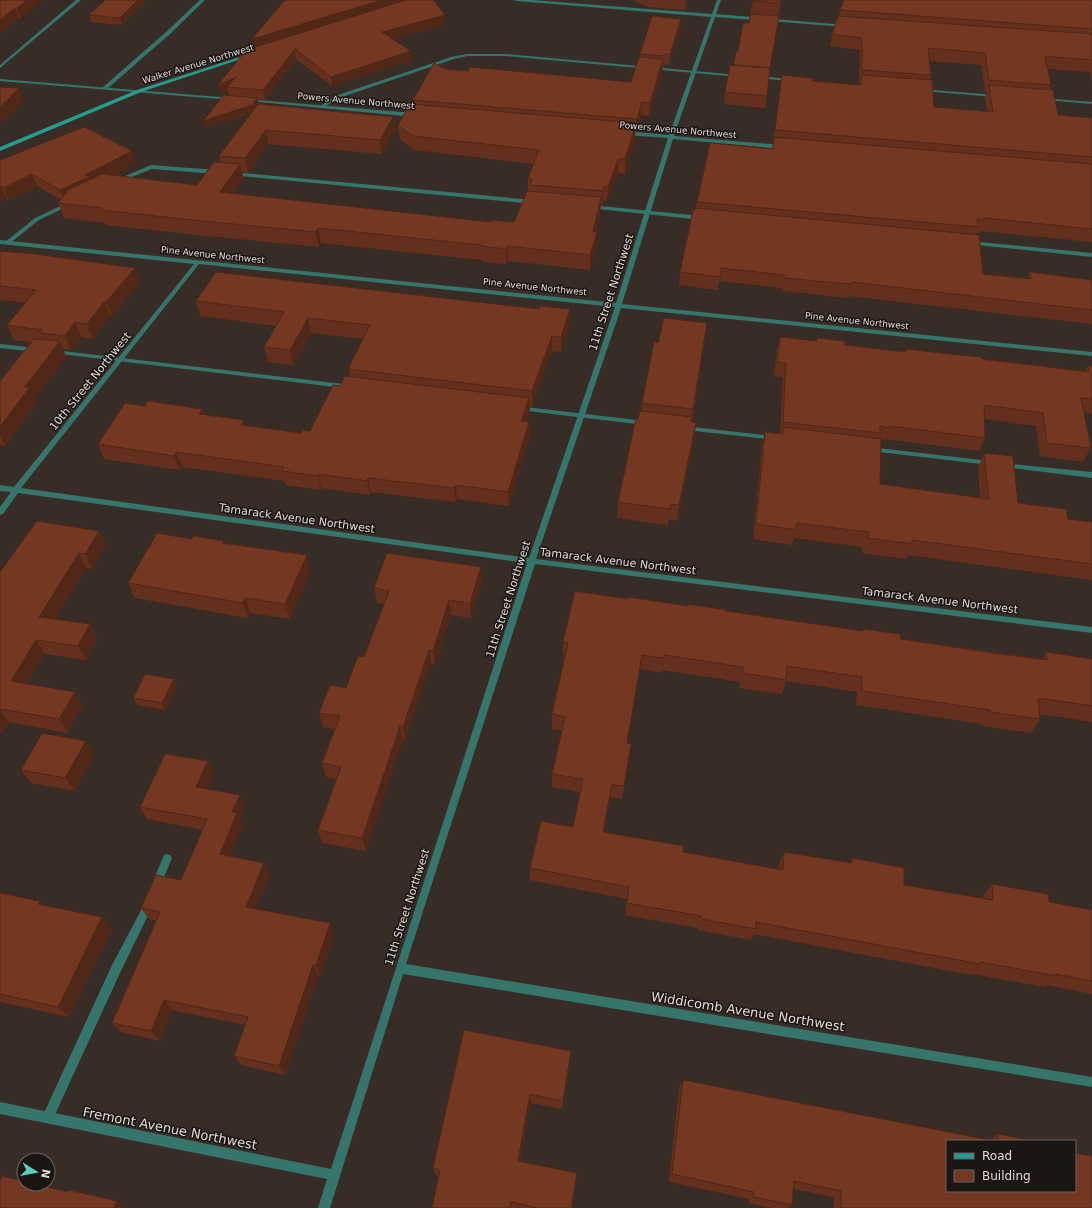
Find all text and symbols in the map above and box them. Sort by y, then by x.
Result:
street label: Walker Avenue Northwest [141,42,255,86]
street label: Powers Avenue Northwest [297,91,415,111]
street label: Powers Avenue Northwest [619,120,737,140]
street label: 11th Street Northwest [586,231,637,352]
street label: Pine Avenue Northwest [161,245,266,265]
street label: Pine Avenue Northwest [483,277,588,297]
street label: Pine Avenue Northwest [805,311,910,331]
street label: 10th Street Northwest [47,329,134,433]
street label: Tamarack Avenue Northwest [217,501,376,536]
street label: 11th Street Northwest [483,538,534,659]
street label: Tamarack Avenue Northwest [538,545,697,578]
street label: Tamarack Avenue Northwest [860,584,1019,617]
street label: 11th Street Northwest [382,846,433,967]
street label: Widdicomb Avenue Northwest [650,989,846,1034]
street label: Fremont Avenue Northwest [82,1104,258,1153]
legend [946,1140,1076,1192]
text: Road [982,1149,1012,1163]
north arrow [16,1152,56,1192]
text: N [38,1168,53,1180]
text: Building [982,1169,1031,1183]

